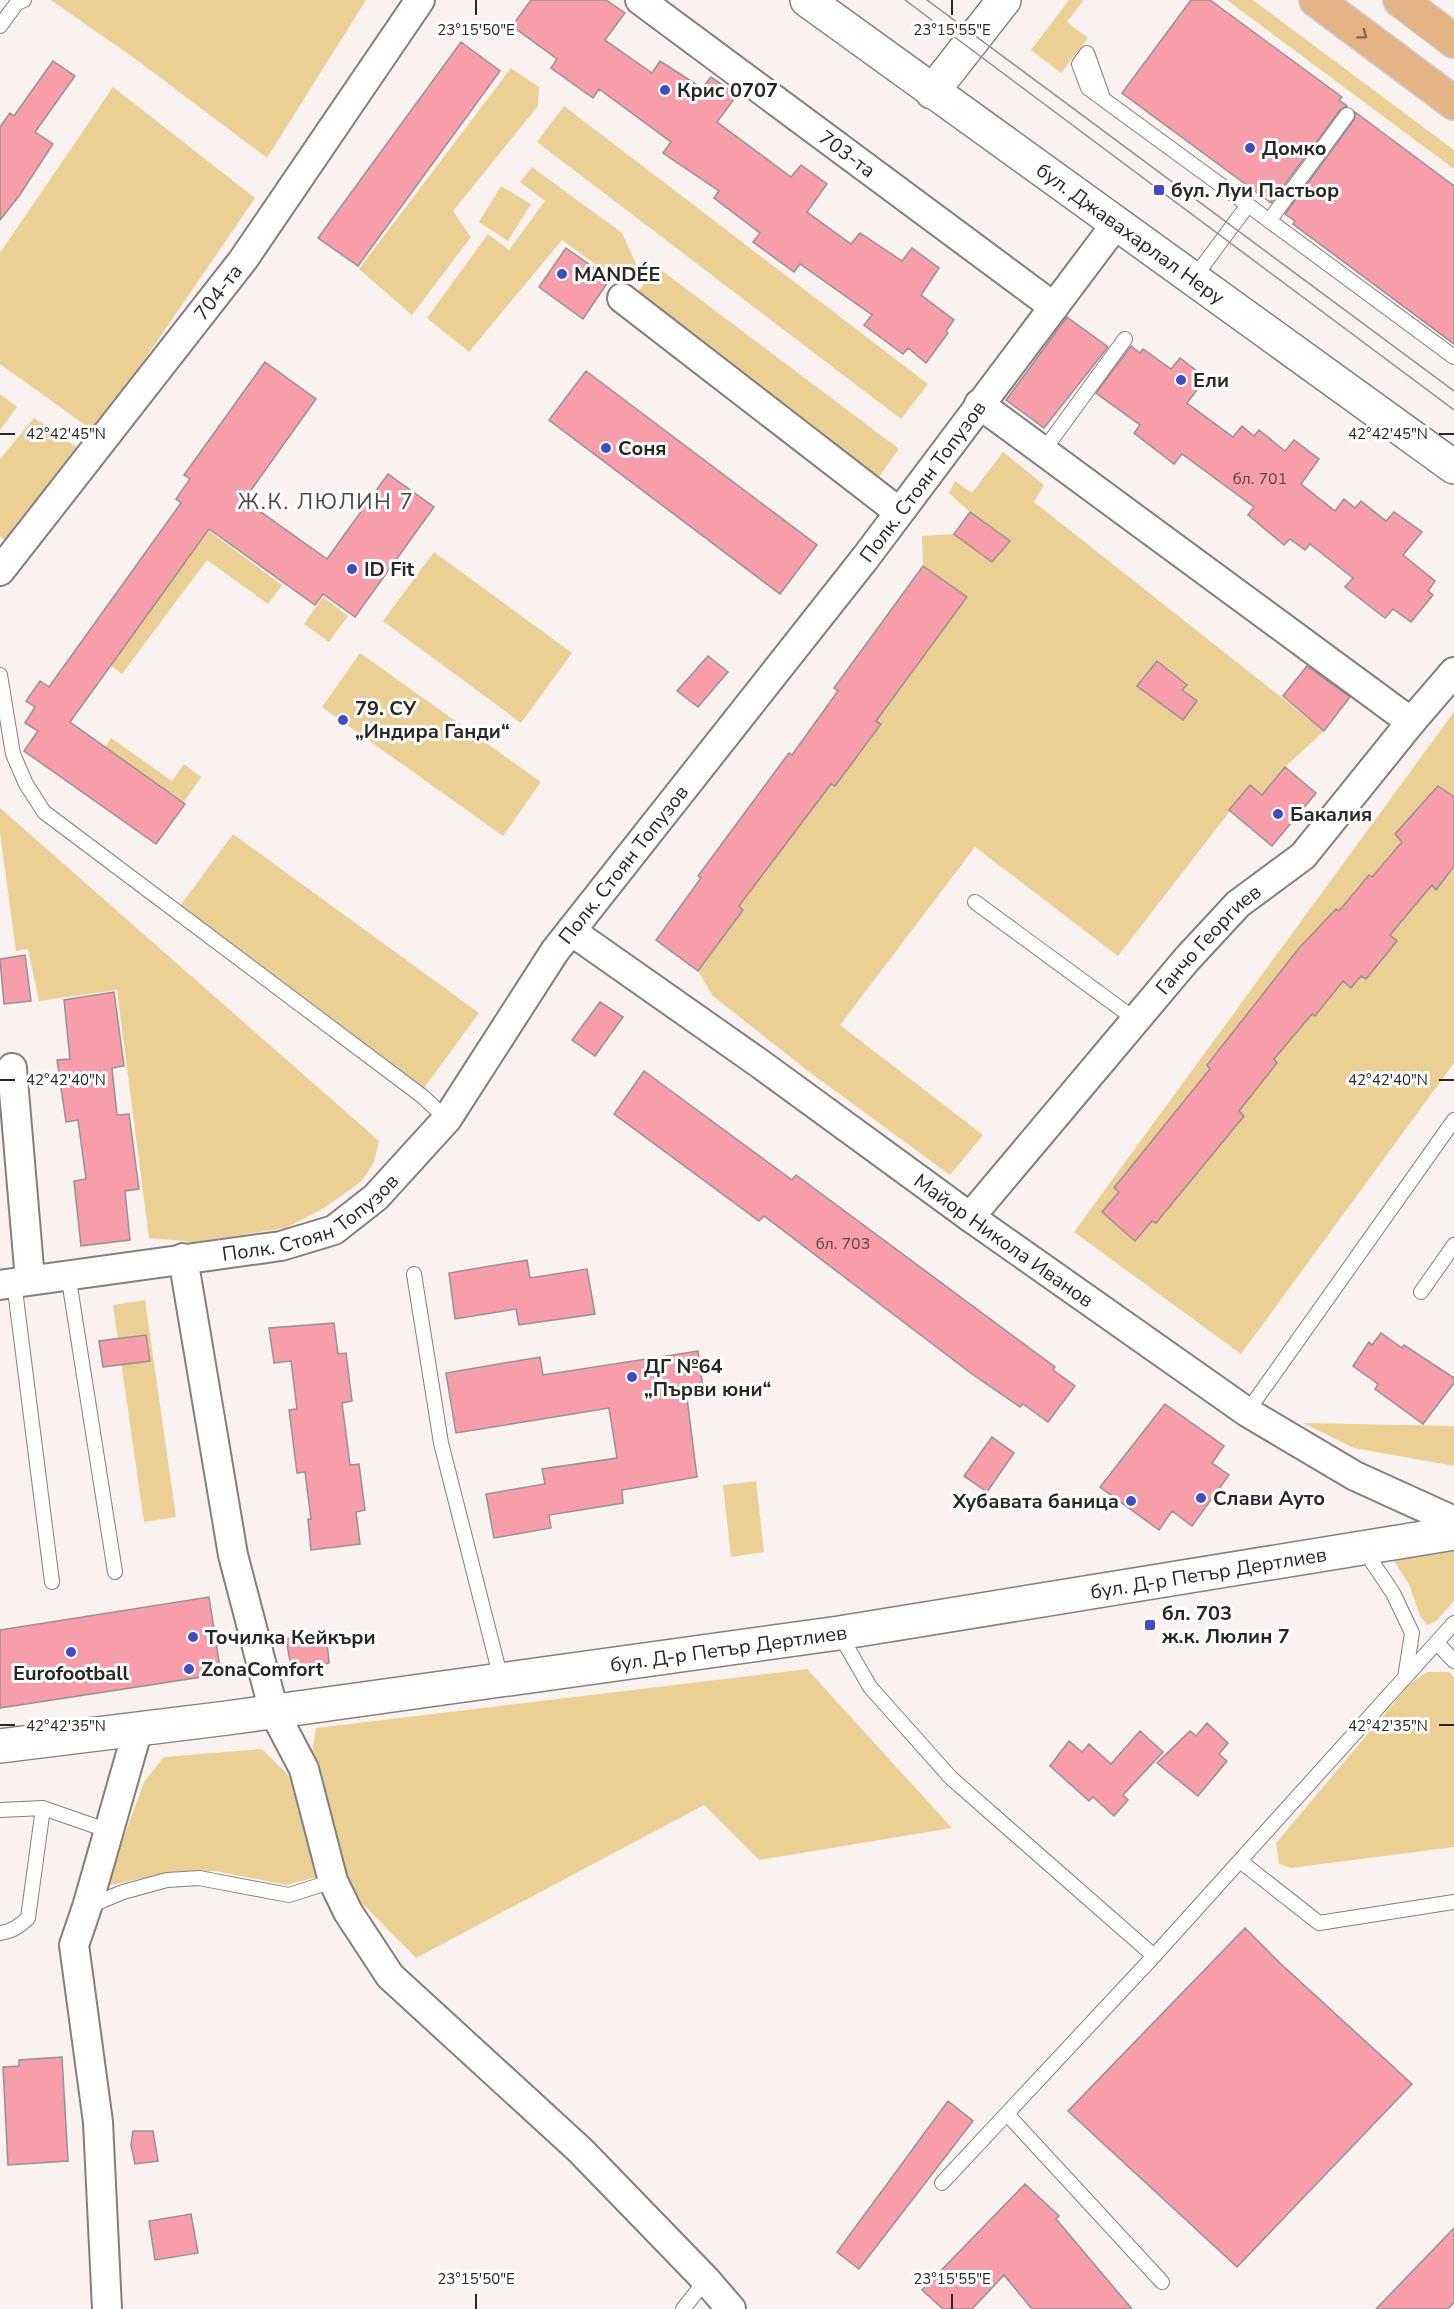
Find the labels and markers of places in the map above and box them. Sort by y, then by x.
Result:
place label: Крис 0707 [677,77,778,104]
marker: Крис 0707 [658,83,672,97]
place label: Домко [1262,135,1326,162]
marker: Домко [1243,141,1257,155]
place label: бул. Луи Пастьор [1171,177,1339,204]
marker: бул. Луи Пастьор [1152,183,1166,197]
place label: MANDÉE [574,261,660,288]
marker: MANDÉE [555,267,569,281]
place label: Ели [1193,367,1229,394]
marker: Ели [1174,373,1188,387]
place label: Соня [618,435,667,462]
marker: Соня [599,441,613,455]
place label: ID Fit [364,556,415,583]
marker: ID Fit [345,562,359,576]
place label: 79. СУ „Индира Ганди“ [355,695,510,745]
marker: 79. СУ „Индира Ганди“ [336,713,350,727]
place label: Бакалия [1290,801,1372,828]
marker: Бакалия [1271,807,1285,821]
place label: ДГ №64 „Първи юни“ [644,1353,771,1403]
marker: ДГ №64 „Първи юни“ [625,1370,639,1384]
place label: Слави Ауто [1213,1485,1325,1512]
place label: Хубавата баница [952,1488,1119,1515]
marker: Слави Ауто [1194,1491,1208,1505]
marker: Хубавата баница [1124,1494,1138,1508]
place label: бл. 703 ж.к. Люлин 7 [1161,1600,1290,1650]
marker: бл. 703 ж.к. Люлин 7 [1143,1618,1157,1632]
place label: Точилка Кейкъри [205,1624,376,1651]
marker: Точилка Кейкъри [186,1630,200,1644]
marker: Eurofootball [64,1645,78,1659]
place label: ZonaComfort [201,1656,324,1683]
place label: Eurofootball [13,1660,130,1687]
marker: ZonaComfort [182,1662,196,1676]

